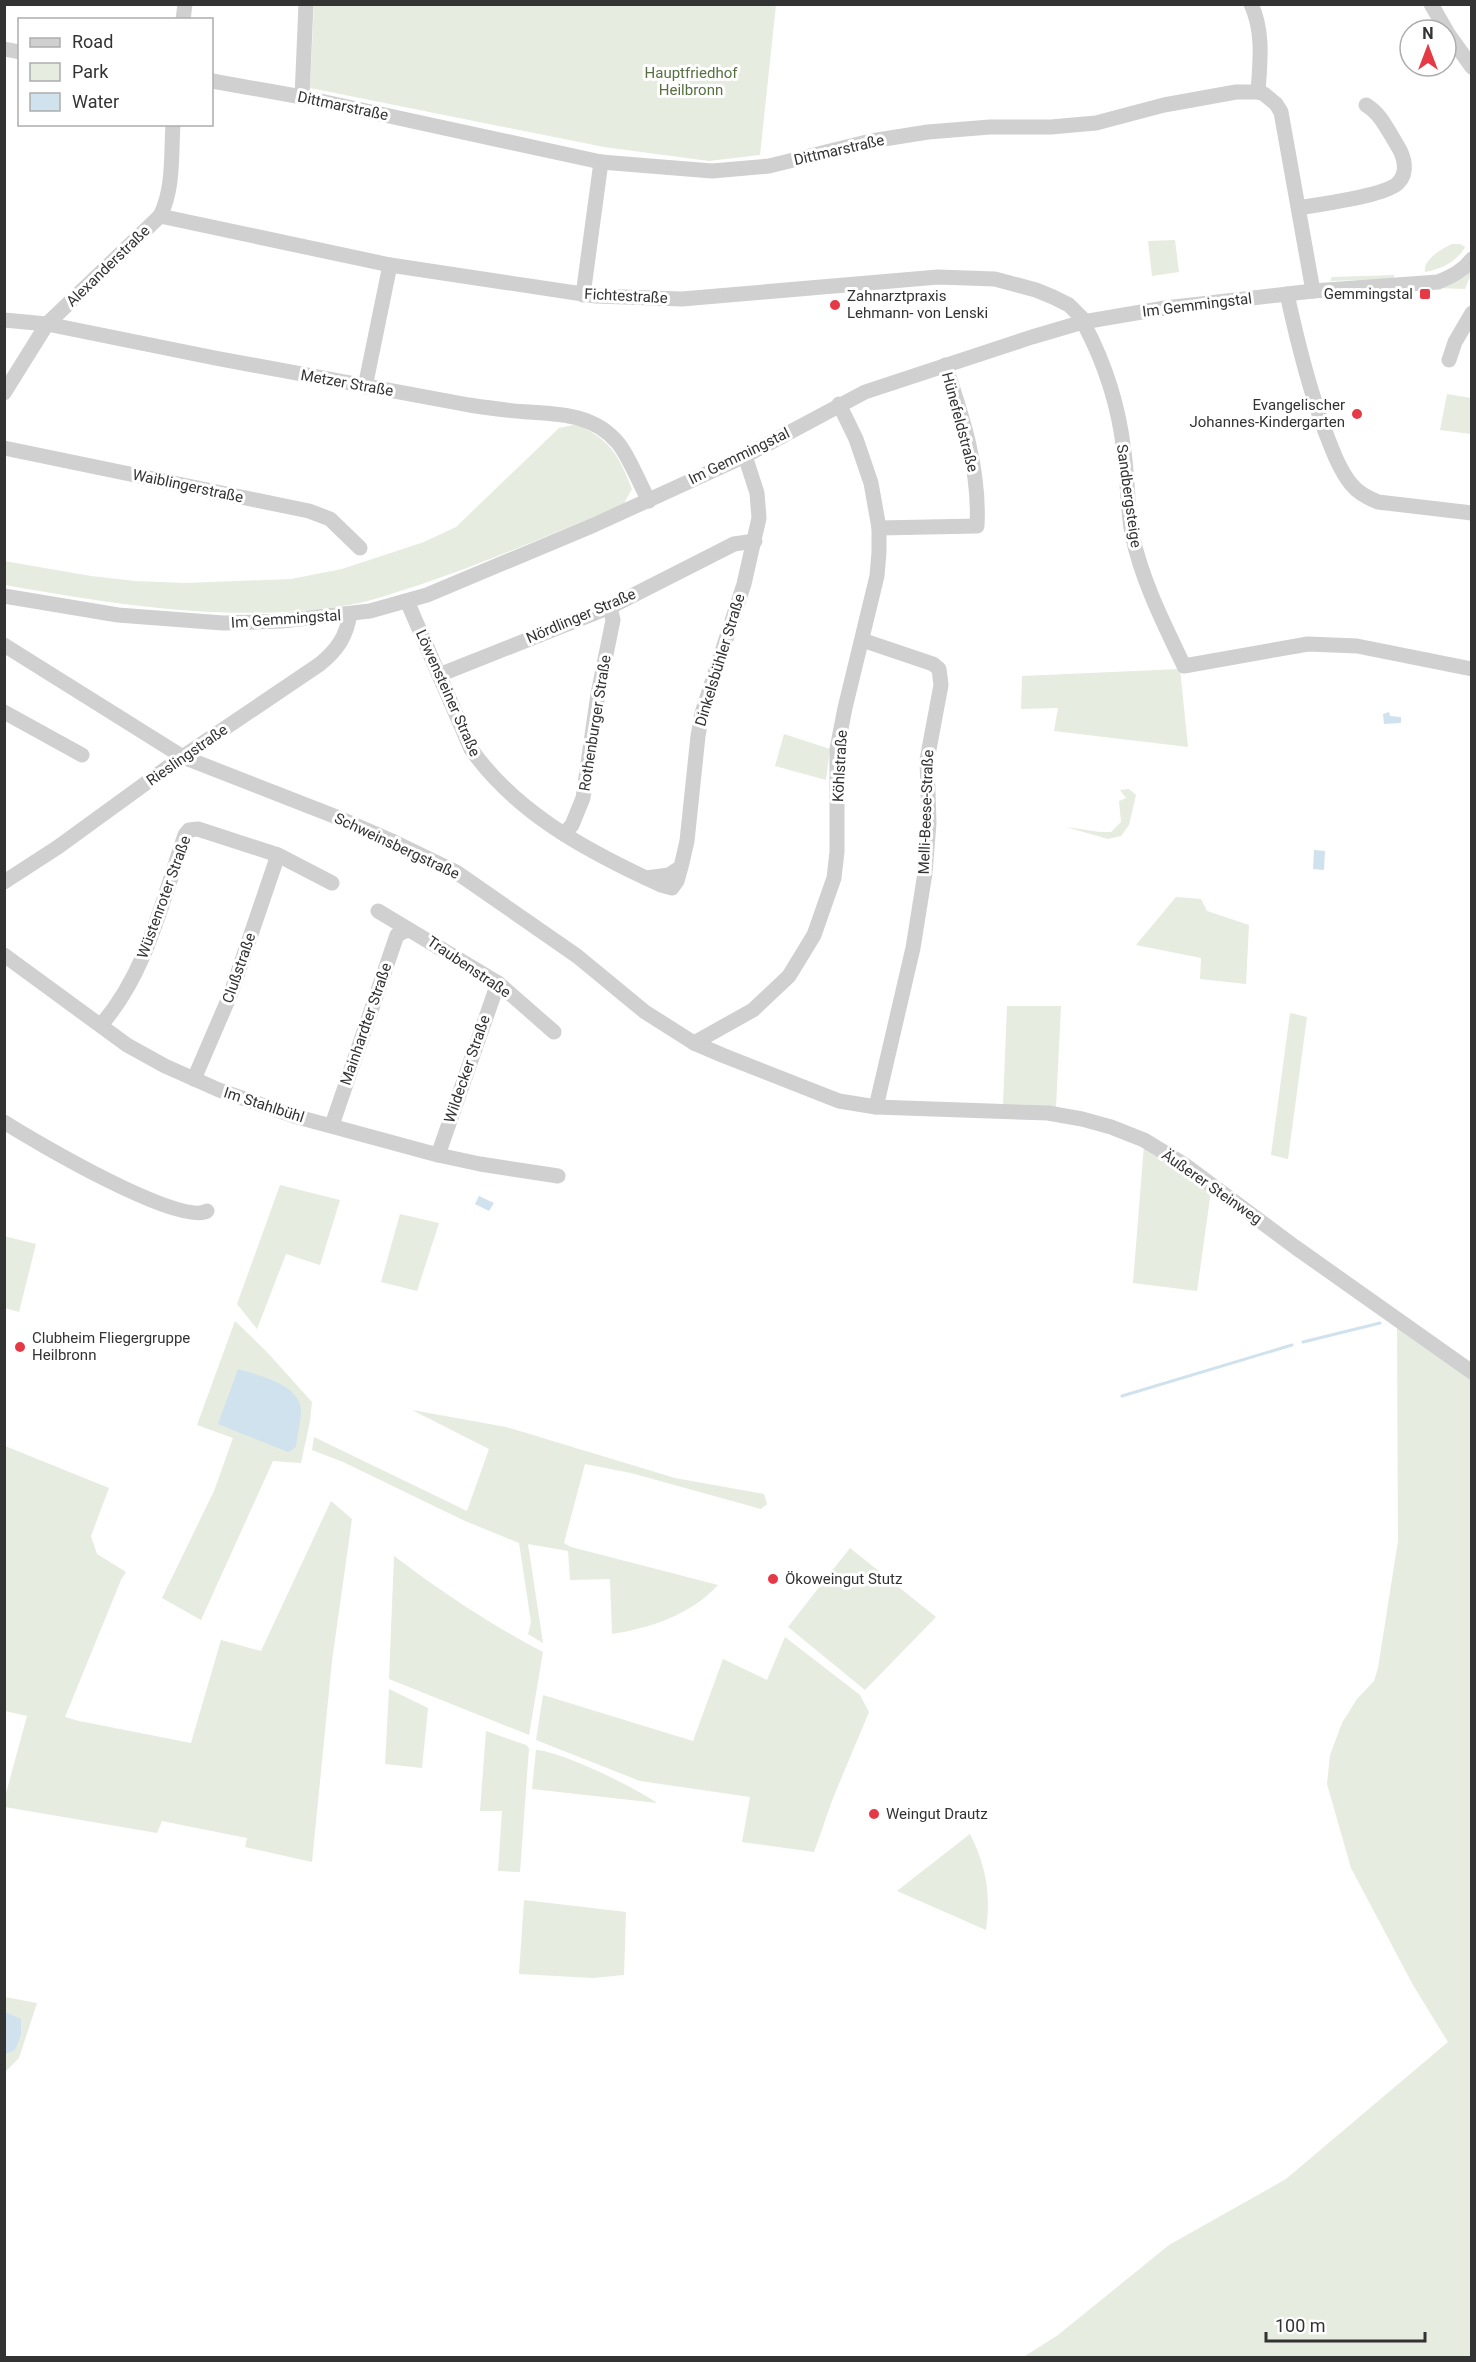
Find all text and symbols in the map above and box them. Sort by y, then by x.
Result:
legend [18,18,213,126]
north arrow [1398,18,1458,78]
text: N [1422,24,1434,43]
text: Road [72,31,113,52]
text: Park [72,61,109,82]
park label: Hauptfriedhof Heilbronn [645,64,738,99]
street label: Dittmarstraße [296,88,390,124]
text: Water [72,91,119,112]
street label: Dittmarstraße [792,131,886,169]
street label: Alexanderstraße [62,222,154,310]
street label: Fichtestraße [584,285,668,307]
place label: Gemmingstal [1324,285,1413,303]
place label: Zahnarztpraxis Lehmann- von Lenski [847,287,988,322]
marker: Gemmingstal [1418,287,1432,301]
street label: Im Gemmingstal [1141,289,1253,321]
marker: Zahnarztpraxis Lehmann- von Lenski [828,298,842,312]
street label: Metzer Straße [299,366,395,400]
street label: Hünefeldstraße [938,370,982,474]
place label: Evangelischer Johannes-Kindergarten [1189,396,1345,431]
marker: Evangelischer Johannes-Kindergarten [1350,407,1364,421]
street label: Im Gemmingstal [686,424,792,488]
street label: Sandbergsteige [1113,443,1145,549]
street label: Waiblingerstraße [131,465,245,507]
street label: Nördlinger Straße [524,585,638,647]
street label: Dinkelsbühler Straße [691,592,749,728]
street label: Im Gemmingstal [230,606,342,632]
street label: Löwensteiner Straße [412,627,484,759]
street label: Rothenburger Straße [575,654,615,792]
street label: Rieslingstraße [143,720,231,790]
street label: Köhlstraße [829,729,851,802]
street label: Melli-Beese-Straße [915,749,937,875]
street label: Schweinsbergstraße [332,809,463,883]
street label: Wüstenroter Straße [133,833,195,961]
street label: Clußstraße [219,930,259,1005]
street label: Traubenstraße [424,932,514,1002]
street label: Mainhardter Straße [337,960,395,1088]
street label: Wildecker Straße [440,1013,494,1125]
street label: Im Stahlbühl [222,1084,306,1126]
street label: Äußerer Steinweg [1159,1146,1265,1228]
place label: Clubheim Fliegergruppe Heilbronn [32,1329,190,1364]
marker: Clubheim Fliegergruppe Heilbronn [13,1340,27,1354]
place label: Ökoweingut Stutz [785,1570,902,1588]
marker: Ökoweingut Stutz [766,1572,780,1586]
place label: Weingut Drautz [886,1805,988,1823]
marker: Weingut Drautz [867,1807,881,1821]
scale bar [1266,2305,1425,2343]
text: 100 m [1275,2315,1326,2336]

